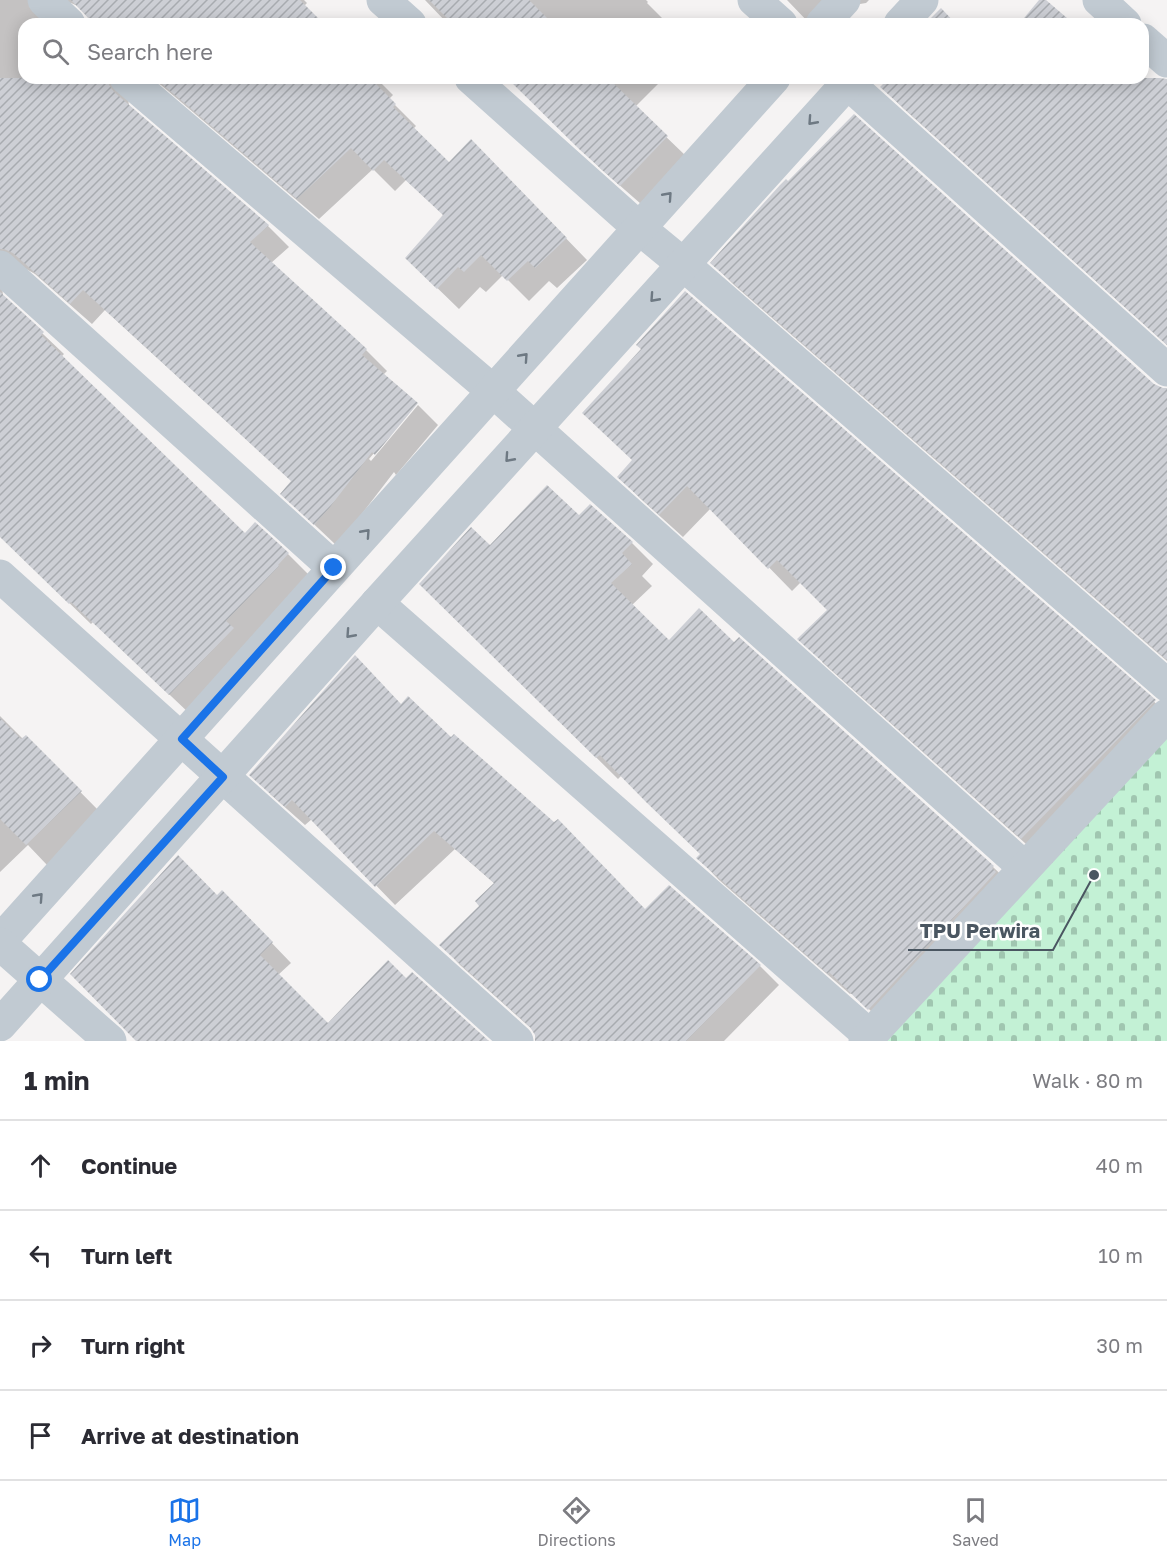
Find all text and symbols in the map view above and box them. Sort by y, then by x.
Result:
search box [18,18,1149,84]
icon: search [39,35,72,68]
text: Search here [87,38,213,65]
one-way arrow [808,115,819,125]
one-way arrow [661,192,672,202]
one-way arrow [650,291,661,301]
one-way arrow [517,353,528,363]
one-way arrow [505,451,516,462]
one-way arrow [359,529,370,540]
route end [320,554,346,580]
one-way arrow [346,627,357,638]
one-way arrow [32,893,43,904]
callout: TPU Perwira [908,912,1053,950]
text: TPU Perwira [920,918,1040,942]
route start [26,966,52,992]
text: 1 min [24,1065,90,1096]
text: Walk · 80 m [1032,1068,1143,1092]
icon: ahead [24,1149,57,1182]
text: Continue [81,1152,177,1179]
text: 40 m [1096,1153,1143,1177]
icon: left [24,1239,57,1272]
text: Turn left [81,1242,172,1269]
text: 10 m [1098,1243,1143,1267]
icon: right [24,1329,57,1362]
text: Turn right [81,1332,185,1359]
text: 30 m [1096,1333,1143,1357]
icon: arrive [24,1419,57,1452]
text: Arrive at destination [81,1422,299,1449]
tab: Map [168,1494,201,1550]
tab: Directions [538,1494,616,1550]
tab: Saved [952,1494,999,1550]

